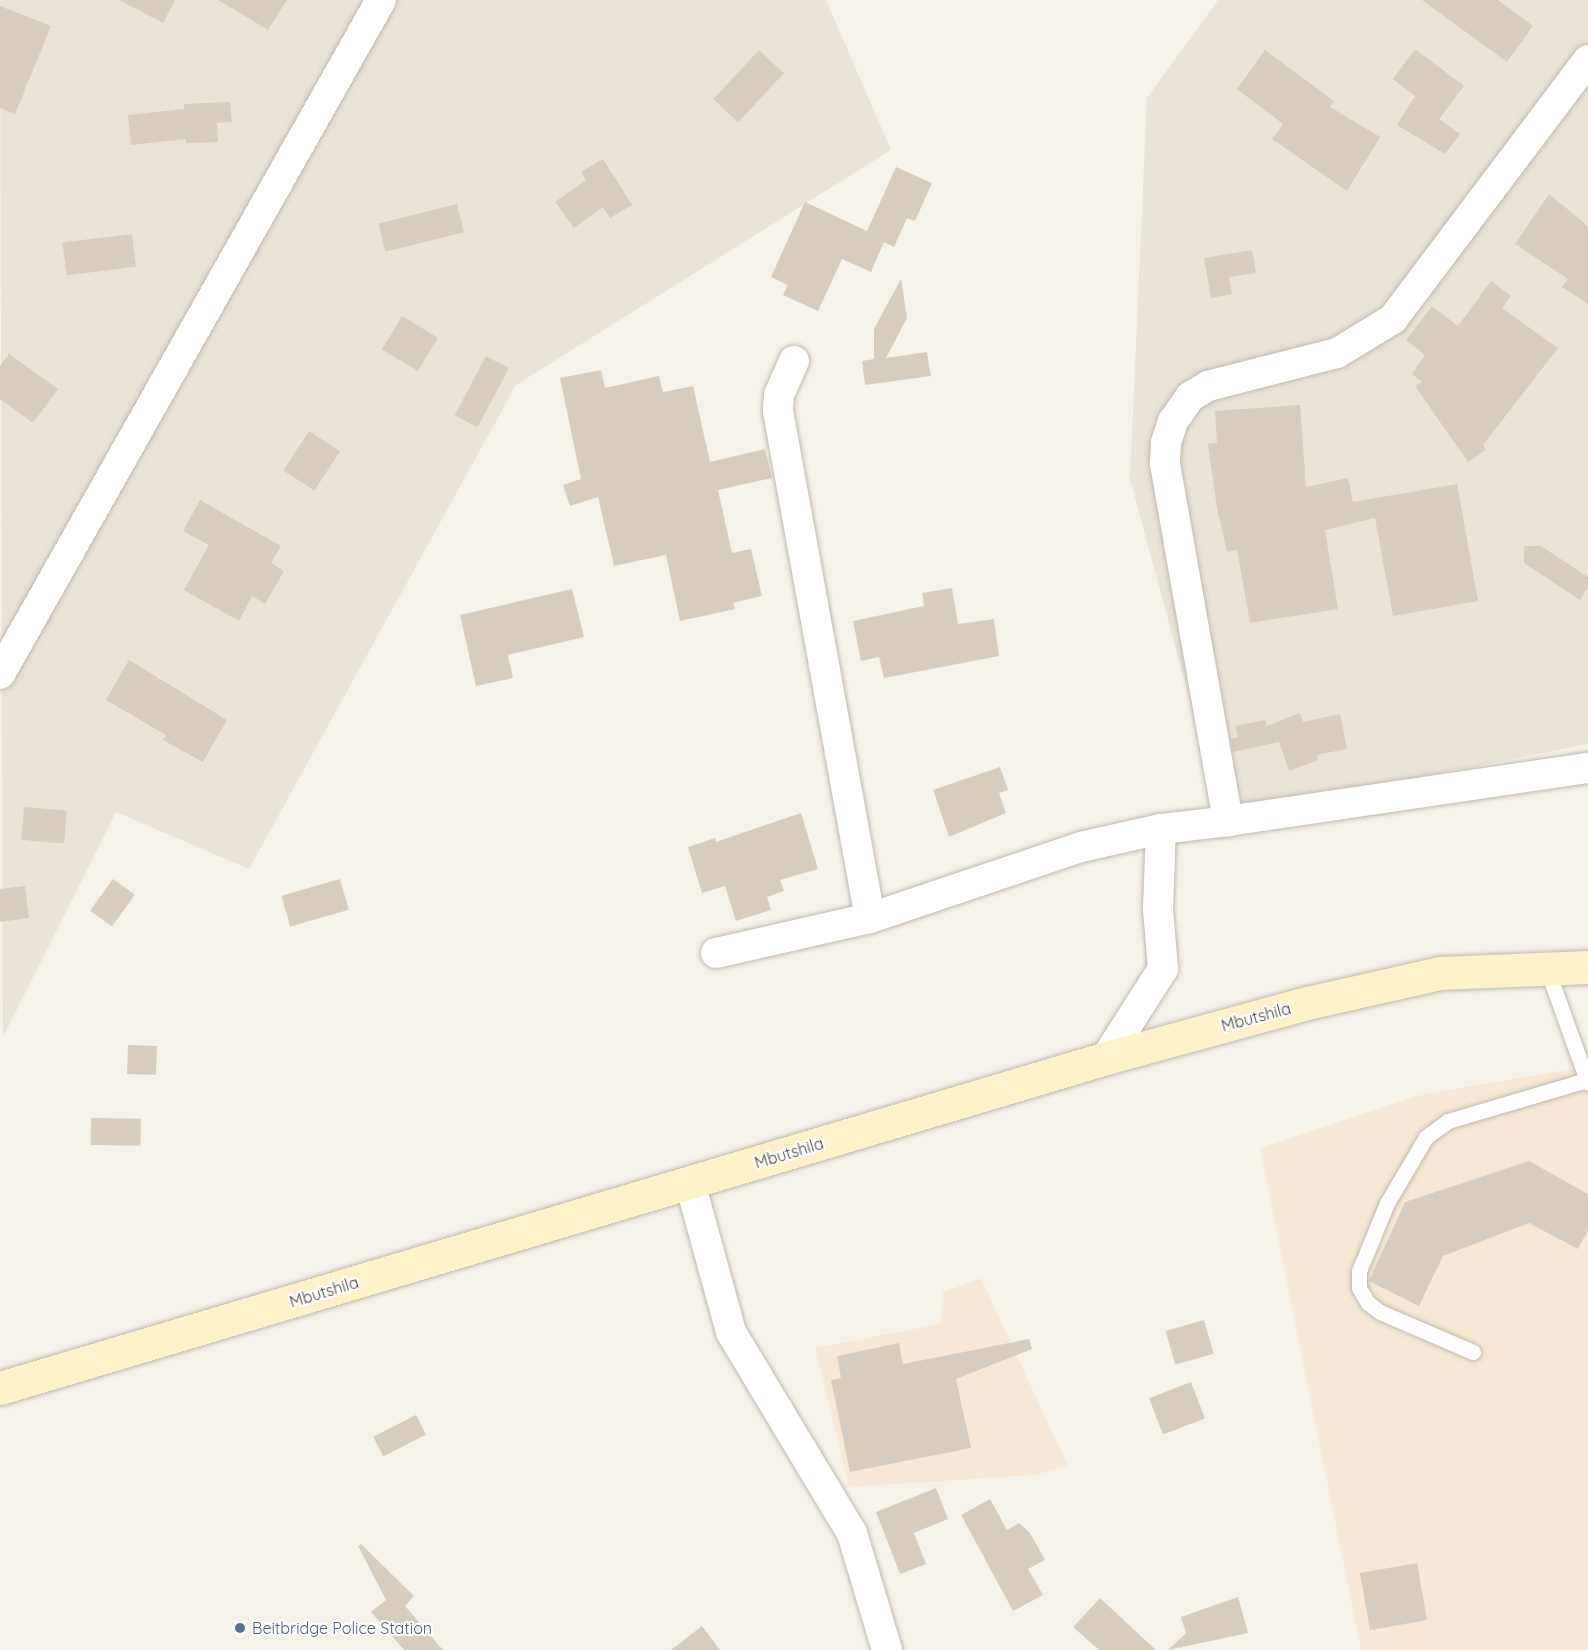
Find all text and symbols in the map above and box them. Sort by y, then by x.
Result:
street label: Mbutshila [1219,999,1293,1035]
street label: Mbutshila [752,1133,826,1173]
street label: Mbutshila [287,1272,361,1312]
place label: Beitbridge Police Station [252,1618,432,1638]
marker: Beitbridge Police Station [233,1621,247,1635]

